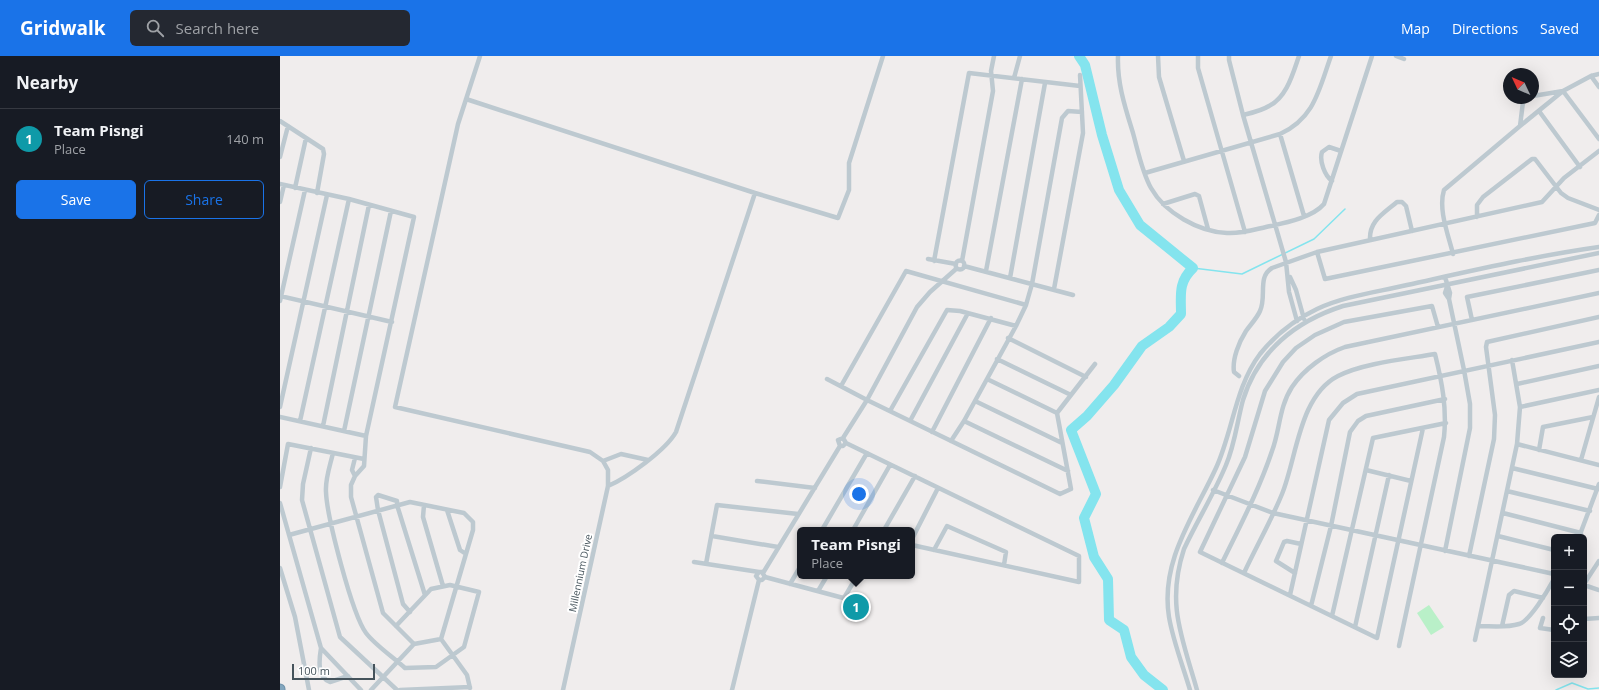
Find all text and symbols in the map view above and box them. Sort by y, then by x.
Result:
search box [130,10,410,46]
text: Gridwalk [20,15,106,41]
icon: search [144,17,166,39]
text: Search here [176,18,259,38]
text: Map [1401,19,1430,38]
text: Directions [1452,19,1518,38]
text: Saved [1540,19,1579,38]
north arrow [1503,68,1539,104]
text: Nearby [16,71,78,94]
text: Team Pisngi [54,120,144,140]
text: 1 [25,130,33,148]
text: 140 m [226,130,264,148]
text: Place [54,140,86,158]
button: Save [16,180,136,219]
button: Share [144,180,264,219]
your location [849,484,869,504]
popup [797,527,915,579]
street label: Millennium Drive [565,532,595,613]
text: Team Pisngi [811,534,901,554]
map controls [1551,534,1587,678]
button: + [1551,534,1587,570]
text: Place [811,554,843,572]
button: − [1551,570,1587,606]
pin: 1 [843,592,869,622]
button: locate [1551,606,1587,642]
button: layers [1551,642,1587,678]
scale bar [292,662,375,681]
text: 100 m [298,663,330,678]

